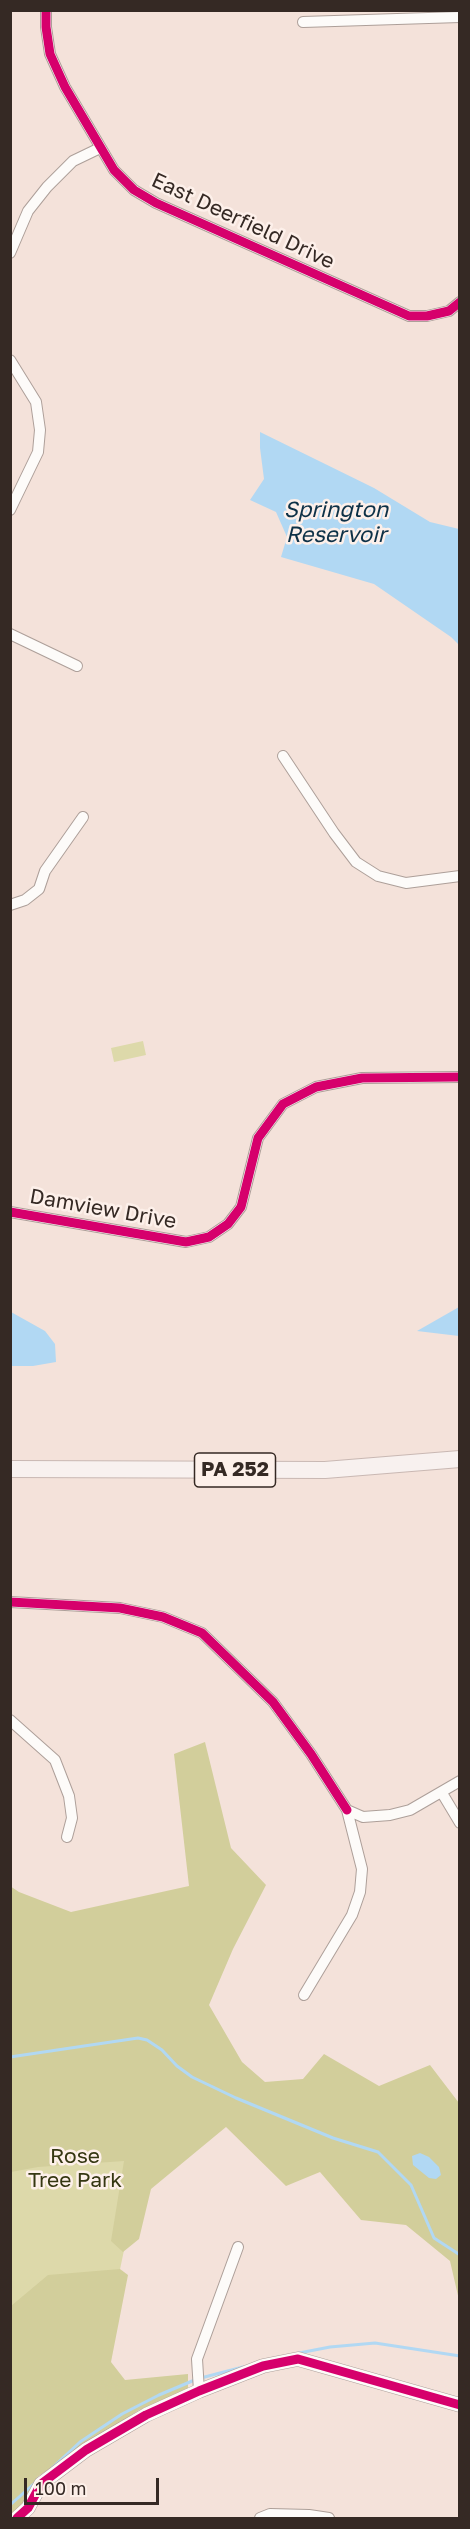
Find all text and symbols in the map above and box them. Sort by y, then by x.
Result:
street label: East Deerfield Drive [147,168,339,274]
water label: Springton Reservoir [284,497,388,548]
street label: Damview Drive [28,1184,178,1234]
road number: PA 252 [194,1453,276,1487]
park label: Rose Tree Park [28,2143,122,2193]
scale bar [27,2466,162,2504]
text: 100 m [35,2477,86,2499]

